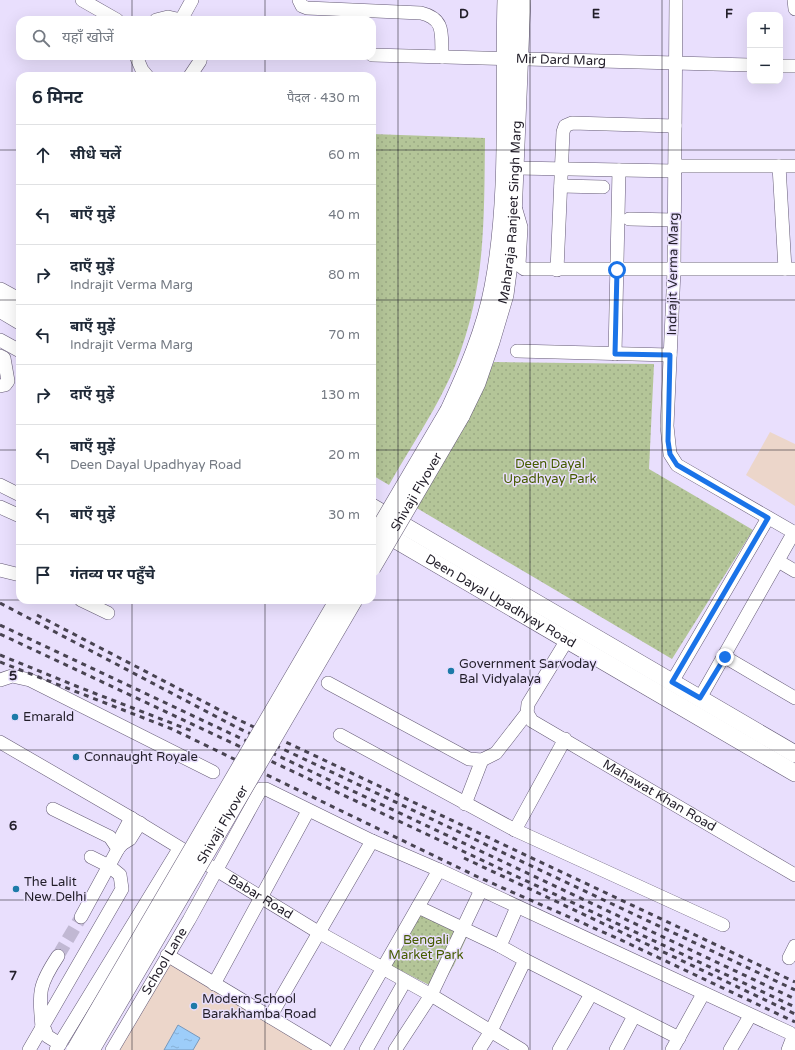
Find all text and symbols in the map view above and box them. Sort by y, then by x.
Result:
text: D [459,6,469,22]
text: E [592,6,600,22]
text: F [725,6,733,22]
map controls [747,12,783,84]
button: + [747,12,783,48]
search box [16,16,376,60]
icon: search [30,27,52,49]
text: यहाँ खोजें [62,28,114,46]
button: − [747,48,783,84]
street label: Mir Dard Marg [516,51,606,69]
text: 6 मिनट [32,87,83,108]
text: पैदल · 430 m [287,90,360,106]
street label: Maharaja Ranjeet Singh Marg [495,120,525,306]
icon: ahead [32,144,54,166]
text: सीधे चलें [70,145,121,163]
text: 60 m [328,147,360,163]
icon: left [32,204,54,226]
text: बाएँ मुड़ें [70,205,115,223]
text: 40 m [328,207,360,223]
street label: Indrajit Verma Marg [664,212,682,336]
text: दाएँ मुड़ें [70,257,114,275]
route start [608,261,626,279]
icon: right [32,264,54,286]
text: 80 m [328,267,360,283]
text: Indrajit Verma Marg [70,277,193,293]
text: बाएँ मुड़ें [70,317,115,335]
icon: left [32,324,54,346]
text: 70 m [328,327,360,343]
text: Indrajit Verma Marg [70,337,193,353]
icon: right [32,384,54,406]
text: दाएँ मुड़ें [70,385,114,403]
text: 130 m [320,387,360,403]
text: बाएँ मुड़ें [70,437,115,455]
icon: left [32,444,54,466]
text: 20 m [328,447,360,463]
street label: Shivaji Flyover [387,450,446,534]
park label: Deen Dayal Upadhyay Park [503,456,597,487]
text: Deen Dayal Upadhyay Road [70,457,241,473]
icon: left [32,504,54,526]
text: बाएँ मुड़ें [70,505,115,523]
text: 30 m [328,507,360,523]
street label: Deen Dayal Upadhyay Road [422,551,579,651]
icon: arrive [32,564,54,586]
text: गंतव्य पर पहुँचे [70,565,155,583]
route end [716,648,734,666]
place label: Government Sarvoday Bal Vidyalaya [459,656,596,687]
marker: Government Sarvoday Bal Vidyalaya [446,666,456,676]
text: 5 [9,668,17,684]
place label: Emarald [23,709,74,725]
marker: Emarald [10,712,20,722]
place label: Connaught Royale [84,749,198,765]
marker: Connaught Royale [71,752,81,762]
street label: Mahawat Khan Road [600,756,719,835]
street label: Shivaji Flyover [194,783,252,867]
text: 6 [9,818,17,834]
street label: Babar Road [225,871,296,923]
place label: The Lalit New Delhi [24,874,87,905]
marker: The Lalit New Delhi [11,884,21,894]
street label: School Lane [138,925,191,998]
park label: Bengali Market Park [388,932,464,963]
text: 7 [9,968,17,984]
place label: Modern School Barakhamba Road [202,991,316,1022]
marker: Modern School Barakhamba Road [189,1001,199,1011]

